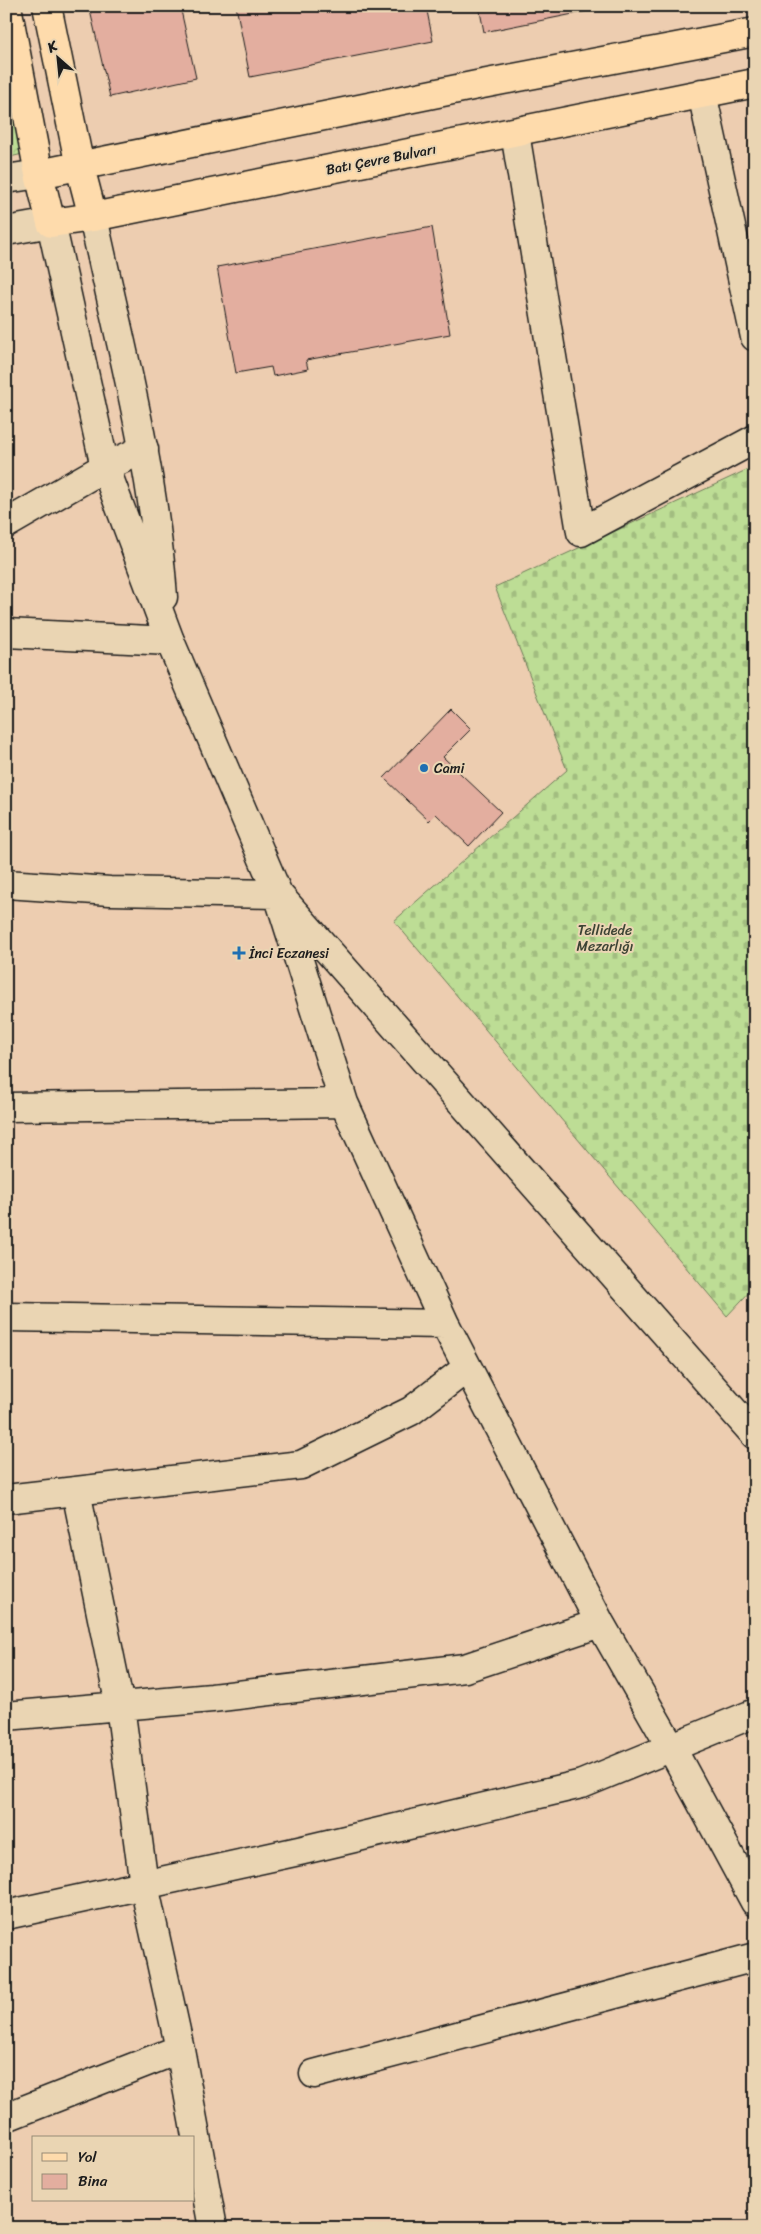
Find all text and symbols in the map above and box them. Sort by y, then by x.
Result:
north arrow [32,32,82,82]
text: K [42,33,63,60]
street label: Batı Çevre Bulvarı [324,137,439,182]
place label: Cami [434,756,466,781]
marker: Cami [418,762,430,774]
park label: Tellidede Mezarlığı [577,918,634,959]
place label: İnci Eczanesi [248,941,330,966]
marker: İnci Eczanesi [233,947,245,959]
legend [32,2136,195,2202]
text: Yol [78,2144,97,2170]
text: Bina [78,2168,108,2194]

